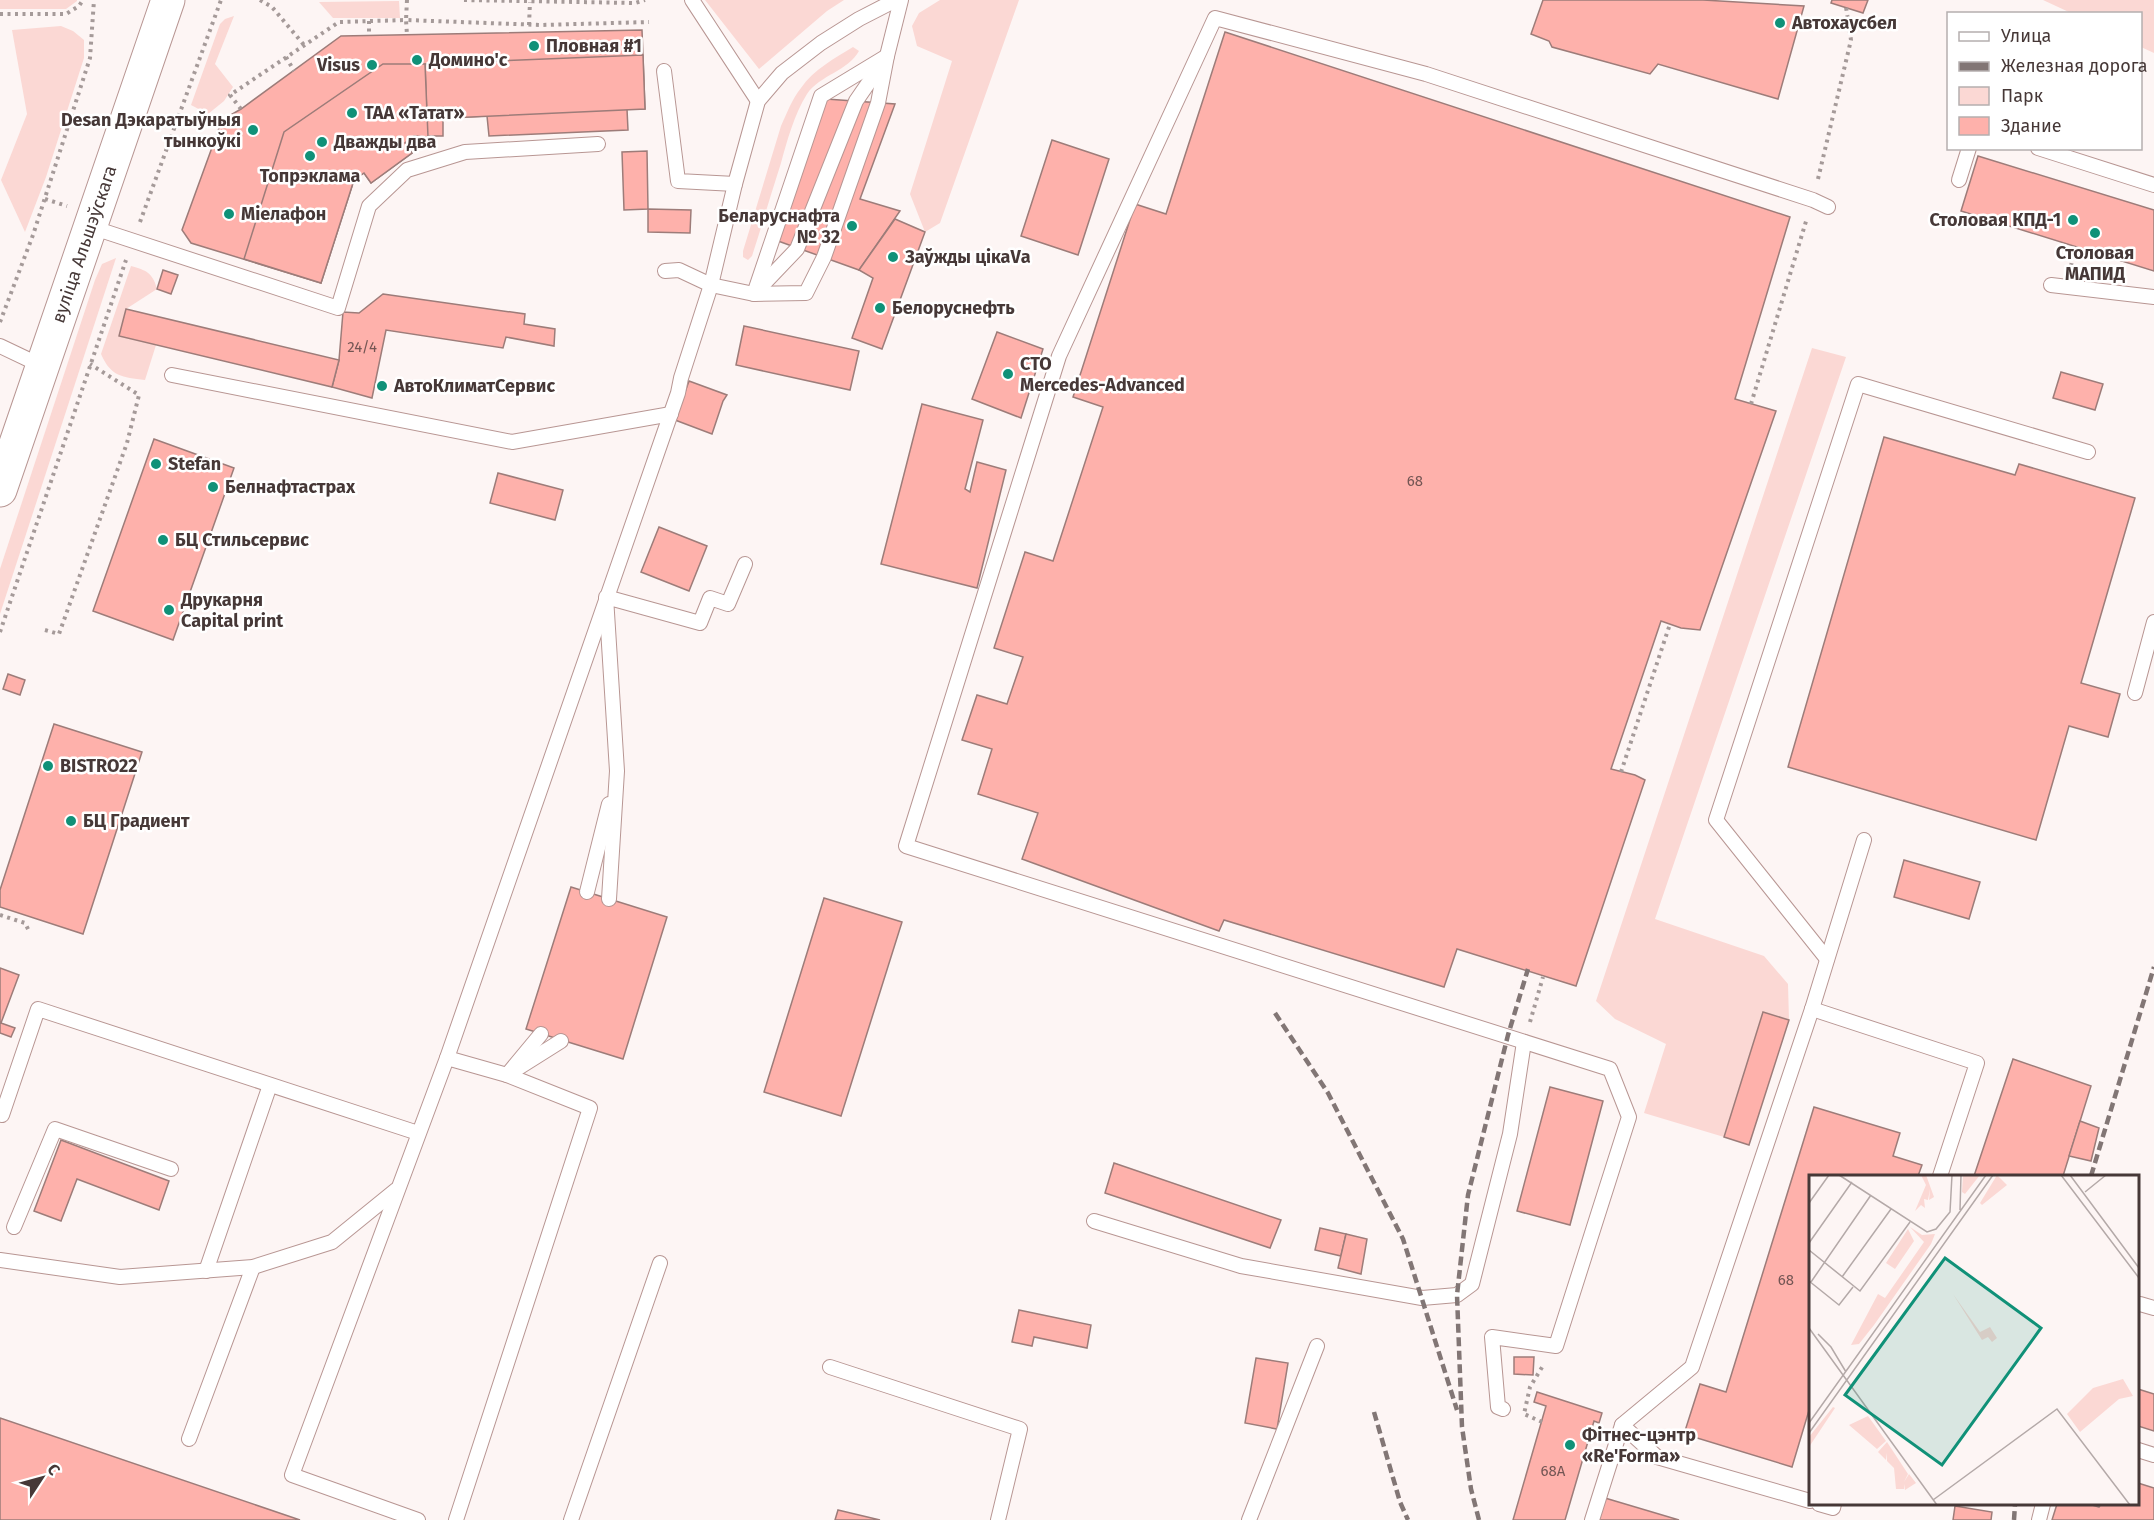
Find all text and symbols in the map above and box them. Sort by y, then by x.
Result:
place label: Автохаусбел [1791,12,1897,34]
legend [1947,12,2142,150]
marker: Автохаусбел [1773,16,1787,30]
text: Улица [2001,25,2051,47]
place label: Пловная #1 [546,35,642,57]
marker: Пловная #1 [527,39,541,53]
place label: Домино'c [428,49,508,71]
marker: Домино'c [410,53,424,67]
place label: Visus [316,54,360,76]
text: Железная дорога [2001,55,2148,77]
marker: Visus [365,58,379,72]
text: Парк [2001,85,2044,107]
place label: ТАА «Татат» [364,102,465,124]
marker: ТАА «Татат» [345,106,359,120]
place label: Desan Дэкаратыўныя тынкоўкі [61,109,241,152]
text: Здание [2001,115,2062,137]
marker: Desan Дэкаратыўныя тынкоўкі [246,123,260,137]
place label: Дважды два [333,131,436,153]
marker: Дважды два [315,135,329,149]
marker: Топрэклама [303,149,317,163]
street label: вуліца Альшэўскага [47,162,122,326]
place label: Топрэклама [260,165,360,187]
place label: Міелафон [241,203,326,225]
place label: Беларуснафта № 32 [718,205,840,248]
marker: Міелафон [222,207,236,221]
place label: Столовая КПД-1 [1930,209,2061,231]
marker: Столовая КПД-1 [2066,213,2080,227]
marker: Беларуснафта № 32 [845,219,859,233]
marker: Столовая МАПИД [2088,226,2102,240]
place label: Столовая МАПИД [2056,242,2134,285]
place label: Заўжды цікаVа [904,246,1031,268]
marker: Заўжды цікаVа [886,250,900,264]
place label: Белоруснефть [892,297,1015,319]
marker: Белоруснефть [873,301,887,315]
house number: 24/4 [347,338,377,356]
place label: СТО Mercedes-Advanced [1020,353,1185,396]
marker: СТО Mercedes-Advanced [1001,367,1015,381]
place label: АвтоКлиматСервис [393,375,555,397]
marker: АвтоКлиматСервис [375,379,389,393]
place label: Stefan [168,453,221,475]
marker: Stefan [149,457,163,471]
house number: 68 [1407,472,1423,490]
place label: Белнафтастрах [225,476,356,498]
marker: Белнафтастрах [206,480,220,494]
place label: БЦ Стильсервис [175,529,309,551]
marker: БЦ Стильсервис [156,533,170,547]
place label: Друкарня Capital print [180,589,284,632]
marker: Друкарня Capital print [162,603,176,617]
place label: BISTRO22 [60,755,138,777]
marker: BISTRO22 [41,759,55,773]
place label: БЦ Градиент [83,810,190,832]
marker: БЦ Градиент [64,814,78,828]
inset map [1809,1175,2139,1505]
house number: 68 [1778,1271,1794,1289]
place label: Фітнес-цэнтр «Re'Forma» [1582,1424,1696,1467]
marker: Фітнес-цэнтр «Re'Forma» [1563,1438,1577,1452]
north arrow [12,1448,72,1508]
text: С [43,1460,65,1479]
house number: 68А [1541,1462,1566,1480]

